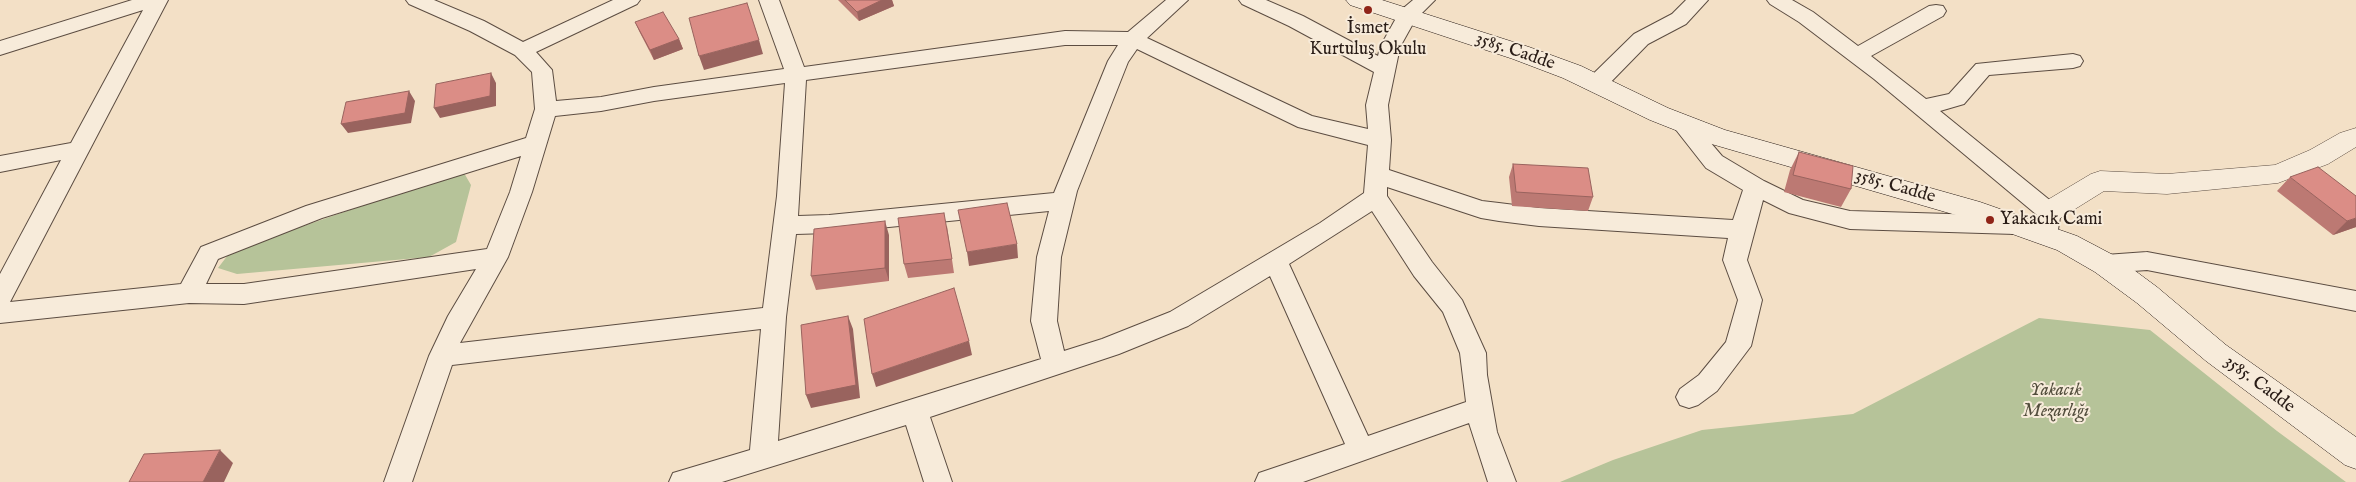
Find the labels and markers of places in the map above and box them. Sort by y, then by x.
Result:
marker: İsmet Kurtuluş Okulu [1362,4,1374,16]
place label: İsmet Kurtuluş Okulu [1310,18,1426,60]
place label: Yakacık Cami [2000,209,2102,231]
marker: Yakacık Cami [1984,214,1996,226]

